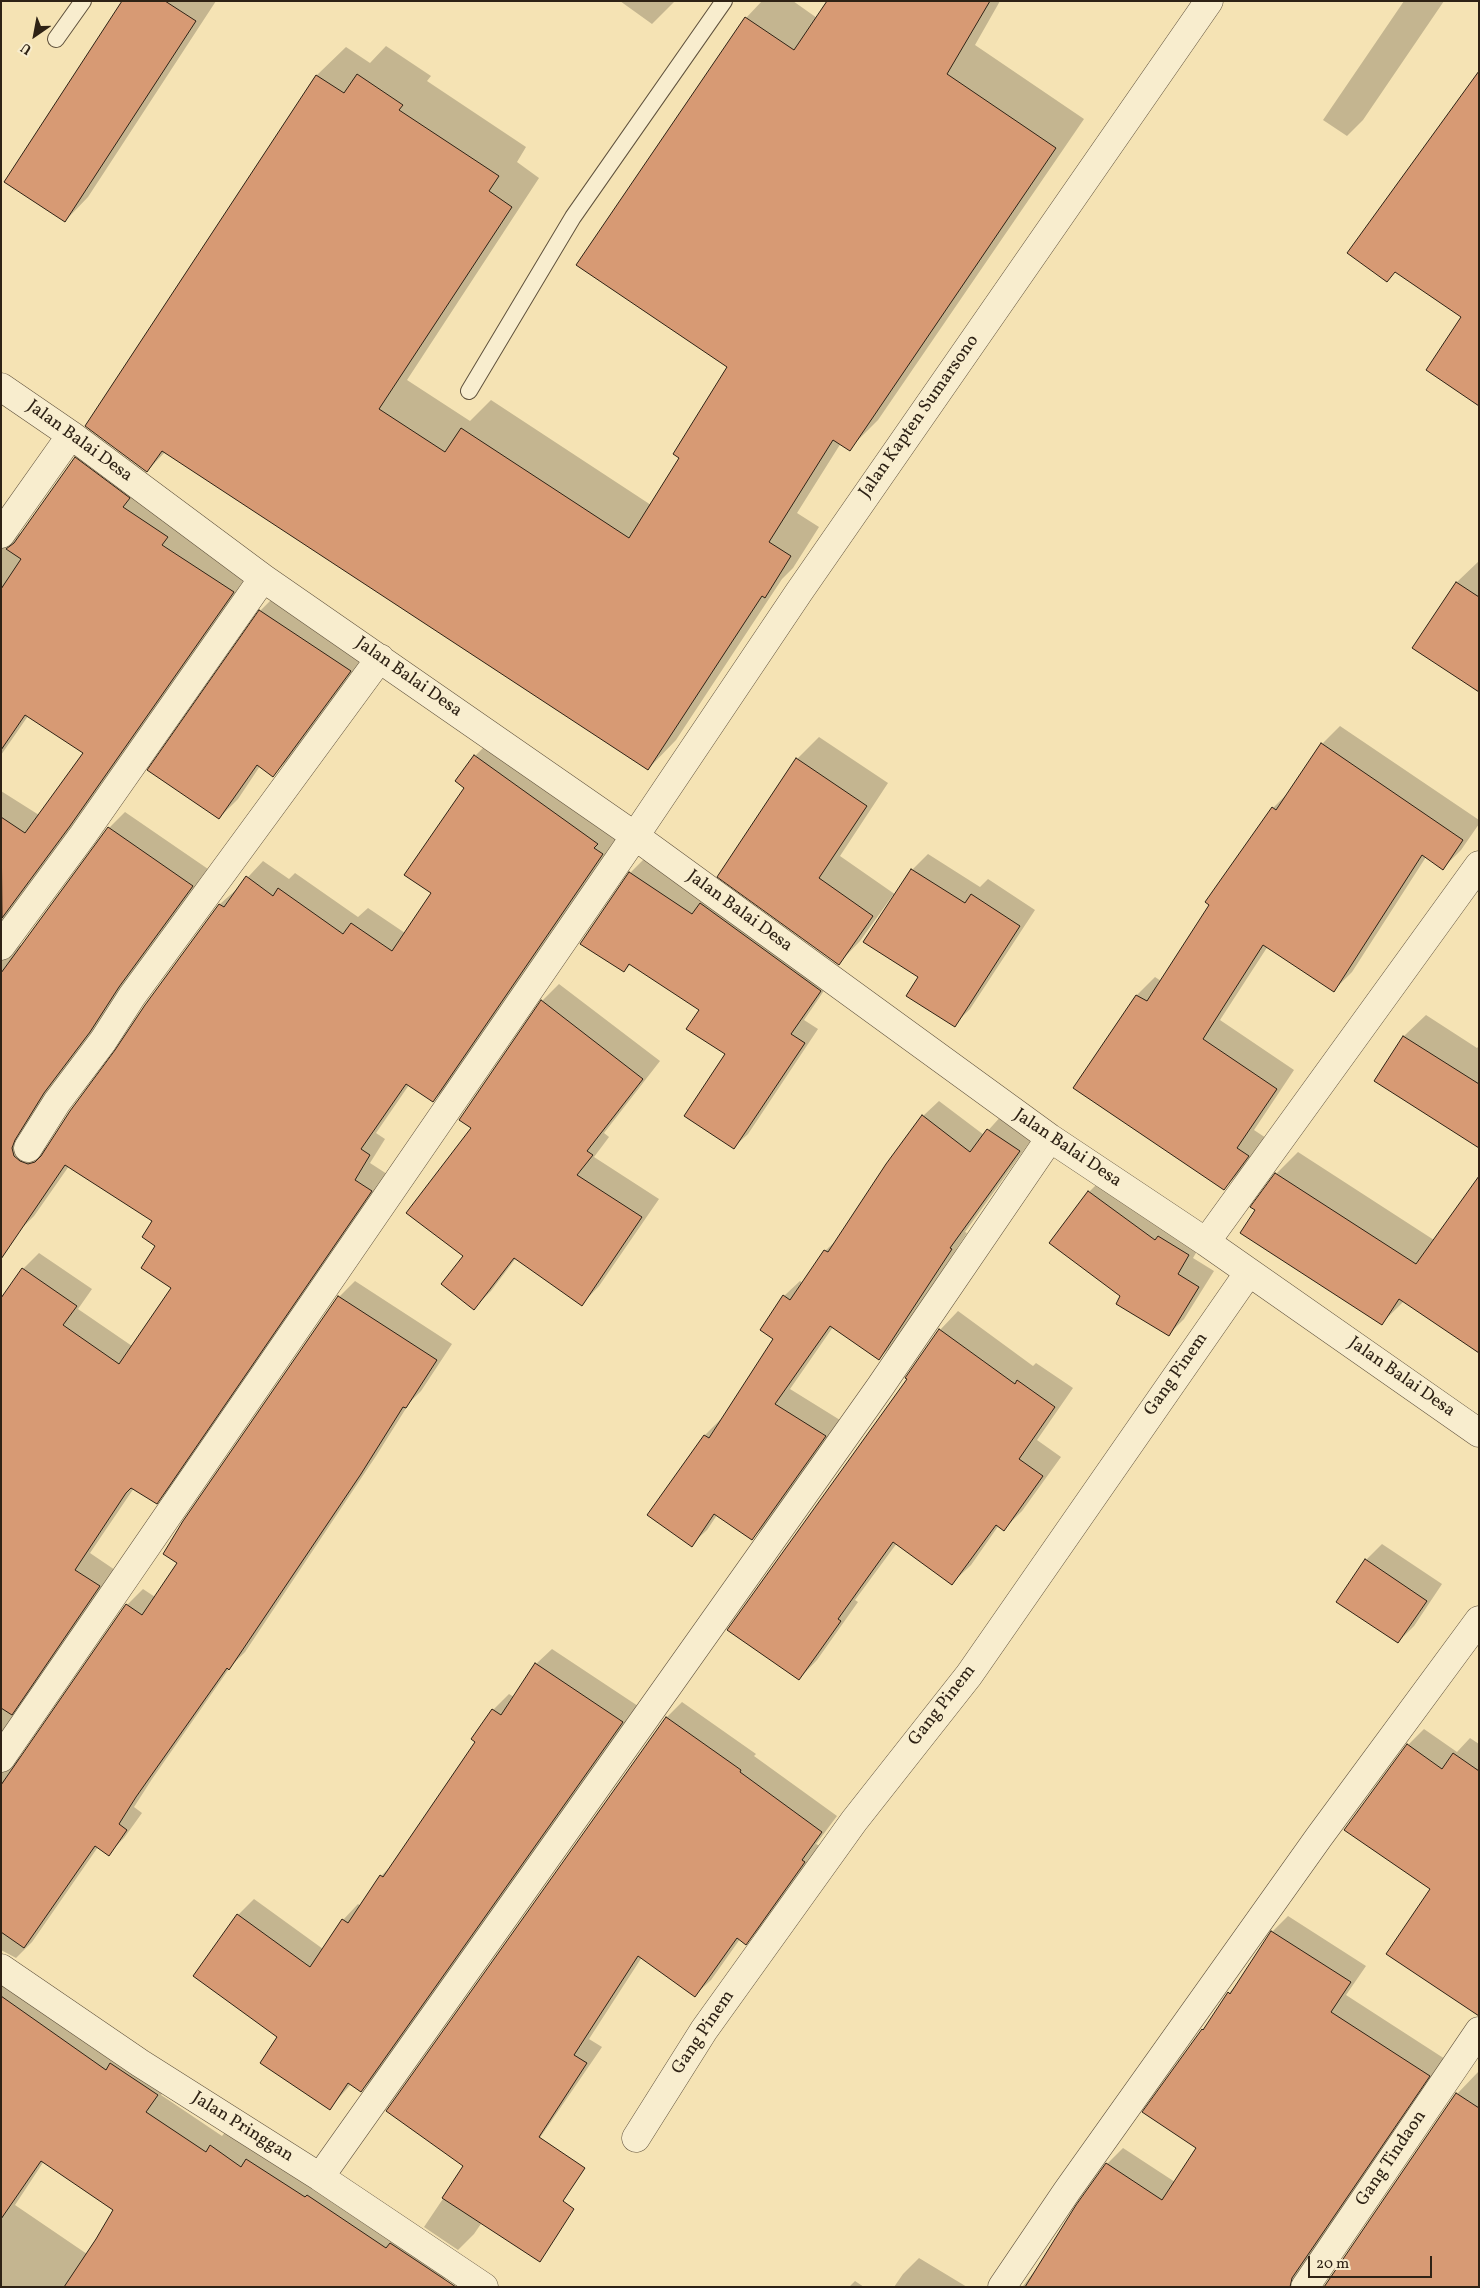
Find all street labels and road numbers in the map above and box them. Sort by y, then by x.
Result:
street label: Jalan Kapten Sumarsono [855,331,985,503]
street label: Jalan Balai Desa [22,396,136,488]
street label: Jalan Balai Desa [350,633,466,723]
street label: Jalan Balai Desa [682,866,796,958]
street label: Jalan Balai Desa [1009,1105,1125,1193]
street label: Gang Pinem [1140,1329,1214,1421]
street label: Jalan Balai Desa [1343,1333,1459,1423]
street label: Gang Pinem [905,1661,981,1751]
street label: Gang Pinem [668,1987,740,2079]
street label: Jalan Pringgan [187,2088,297,2168]
street label: Gang Tindaon [1352,2107,1432,2211]

